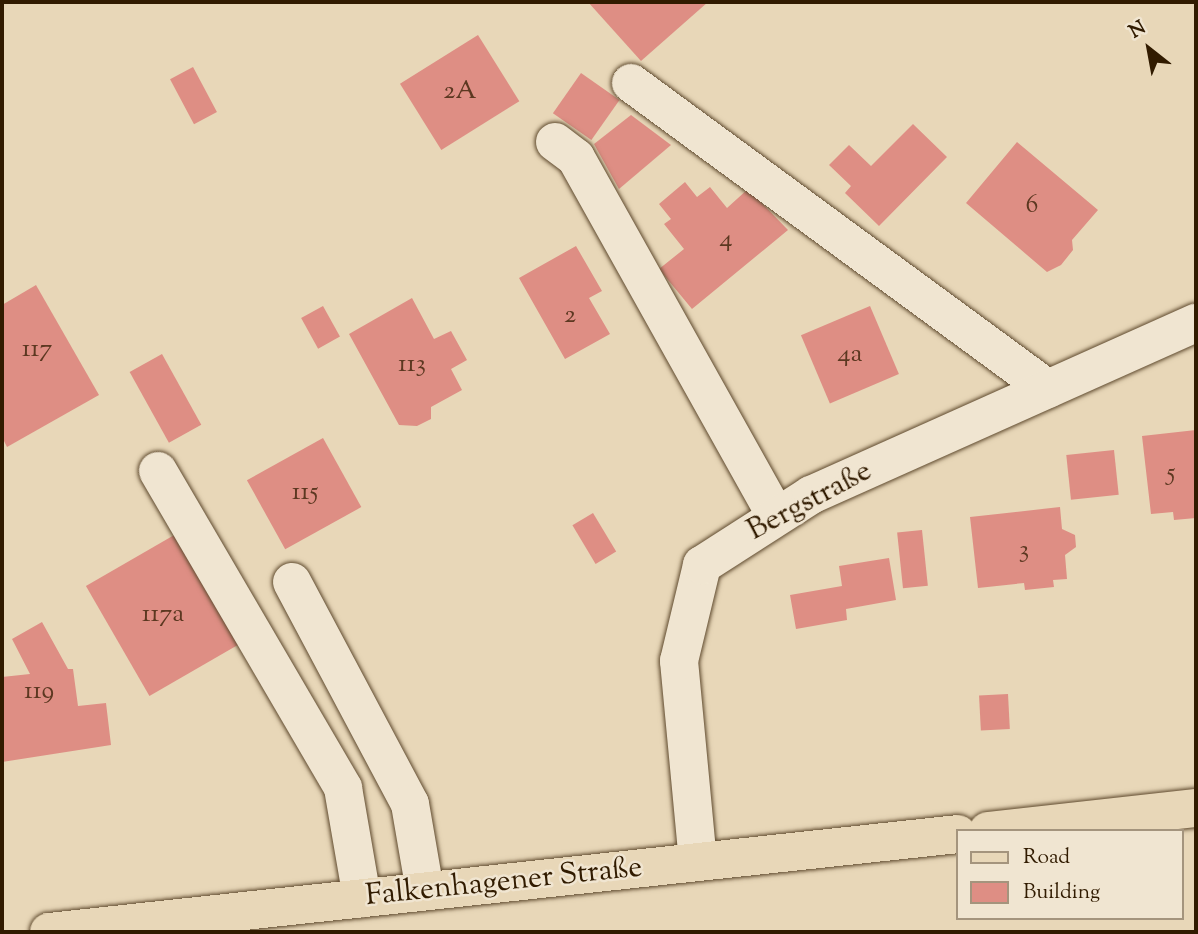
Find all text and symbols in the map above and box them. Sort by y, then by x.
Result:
north arrow [1114,14,1184,84]
text: N [1124,15,1151,46]
house number: 2A [443,76,477,108]
house number: 6 [1026,190,1038,222]
house number: 4 [719,224,733,256]
house number: 2 [564,300,576,332]
house number: 117 [22,334,52,366]
house number: 4a [837,339,863,371]
house number: 113 [398,349,426,381]
street label: Bergstraße [742,454,878,550]
house number: 5 [1167,458,1175,490]
house number: 115 [292,477,318,509]
house number: 3 [1019,535,1029,567]
house number: 117a [142,599,184,631]
house number: 119 [24,676,54,708]
legend [956,829,1184,920]
text: Road [1023,843,1070,873]
street label: Falkenhagener Straße [364,851,644,915]
text: Building [1023,878,1100,908]

